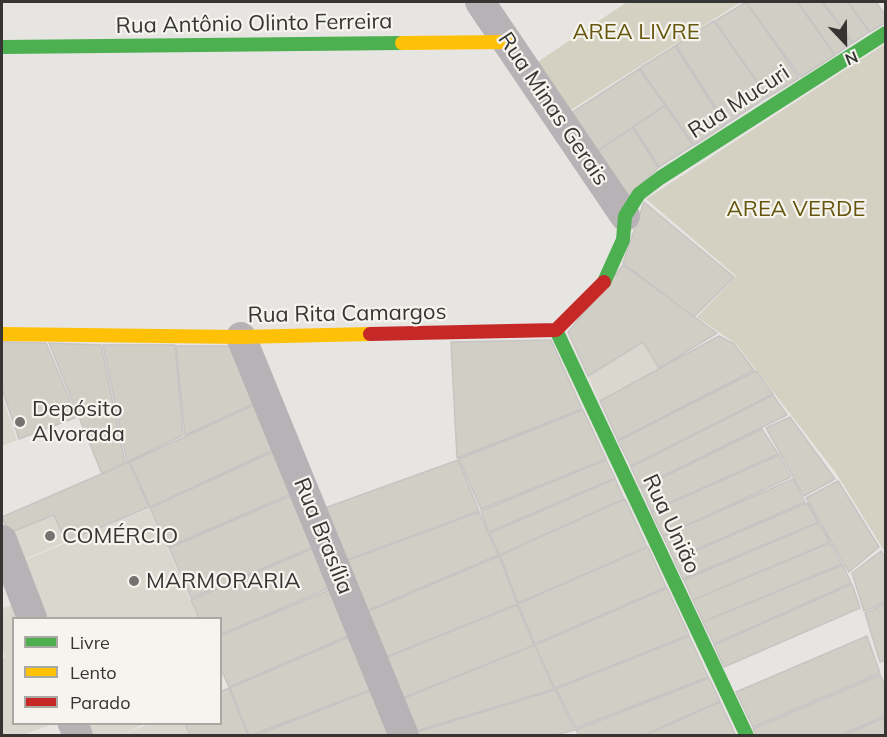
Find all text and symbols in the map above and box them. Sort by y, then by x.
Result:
street label: Rua Antônio Olinto Ferreira [115,8,393,40]
north arrow [815,12,875,72]
park label: AREA LIVRE [572,19,700,45]
street label: Rua Minas Gerais [492,27,614,191]
text: N [842,47,861,70]
street label: Rua Mucuri [683,60,795,144]
park label: AREA VERDE [727,196,865,222]
street label: Rua Rita Camargos [247,299,447,329]
place label: Depósito Alvorada [32,396,125,448]
marker: Depósito Alvorada [13,415,27,429]
street label: Rua União [636,470,706,578]
street label: Rua Brasília [288,474,358,598]
place label: COMÉRCIO [62,523,178,549]
marker: COMÉRCIO [43,529,57,543]
place label: MARMORARIA [146,568,300,594]
marker: MARMORARIA [127,574,141,588]
legend [12,617,222,725]
text: Livre [70,631,110,654]
text: Lento [70,661,117,684]
text: Parado [70,691,130,714]

